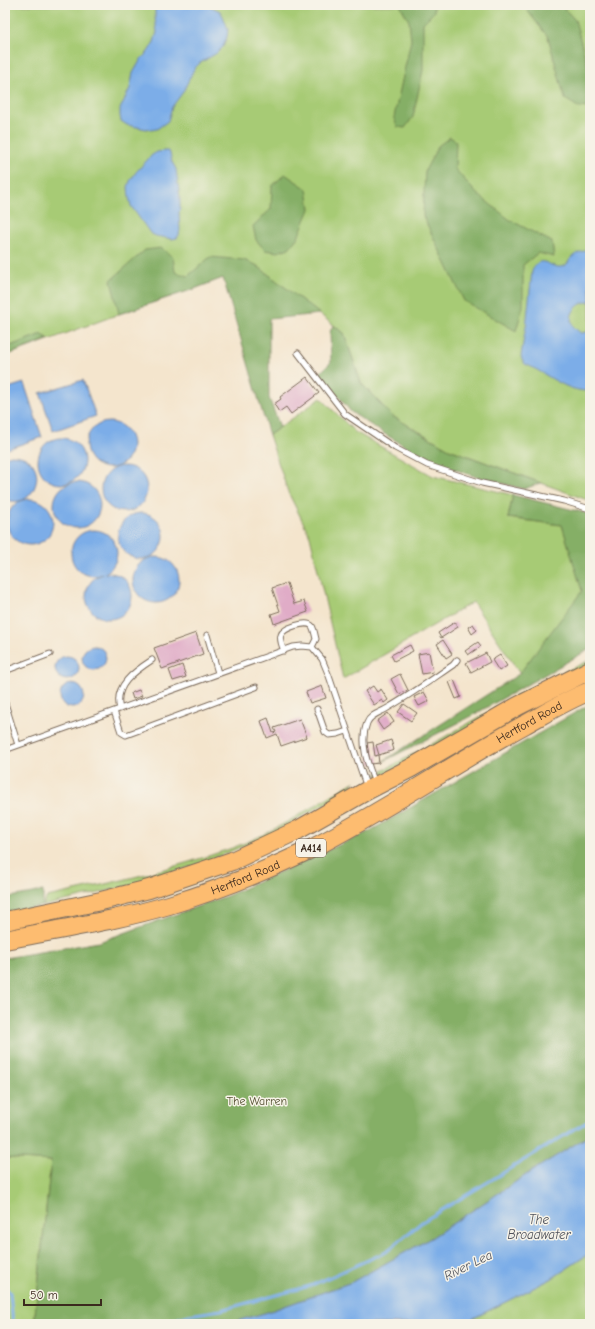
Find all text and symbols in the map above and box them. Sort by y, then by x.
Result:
street label: Hertford Road [494,698,565,746]
road number: A414 [296,839,326,857]
street label: Hertford Road [209,857,282,898]
park label: The Warren [227,1094,287,1108]
water label: The Broadwater [507,1212,571,1242]
water label: River Lea [441,1247,495,1283]
scale bar [24,1281,101,1307]
text: 50 m [30,1288,58,1302]

